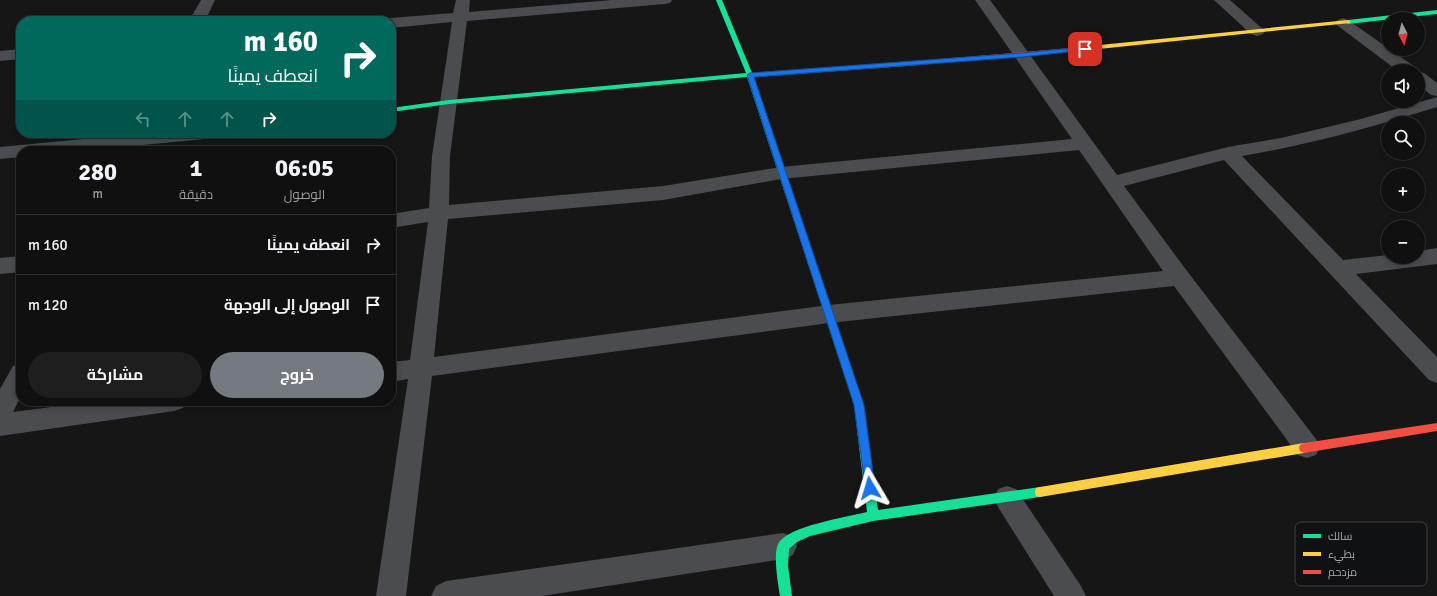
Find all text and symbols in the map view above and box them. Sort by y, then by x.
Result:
north arrow [1381,12,1425,56]
map controls [1381,12,1425,264]
text: 160 m [244,25,318,59]
icon: right [332,32,384,84]
pin [1068,32,1102,66]
icon: arrive [1074,38,1096,60]
button: sound [1381,64,1425,108]
text: انعطف يمينًا [228,65,318,87]
icon: left [132,108,154,130]
icon: ahead [174,108,196,130]
icon: ahead [216,108,238,130]
icon: right [258,108,280,130]
button: search [1381,116,1425,160]
text: 1 [190,153,202,183]
text: 06:05 [275,153,334,183]
text: 280 [78,157,117,187]
button: + [1381,168,1425,212]
text: m [92,186,103,202]
text: دقيقة [179,187,213,203]
text: الوصول [284,187,325,203]
button: − [1381,220,1425,264]
icon: right [362,234,384,256]
text: 160 m [28,236,68,254]
text: انعطف يمينًا [267,236,350,254]
icon: arrive [362,294,384,316]
text: 120 m [28,296,68,314]
text: الوصول إلى الوجهة [224,296,350,314]
button: مشاركة [28,352,202,398]
button: خروج [210,352,384,398]
position arrow [849,467,891,509]
legend [1295,522,1427,586]
text: سالك [1328,530,1352,543]
text: بطيء [1328,548,1355,563]
text: مزدحم [1328,566,1357,580]

